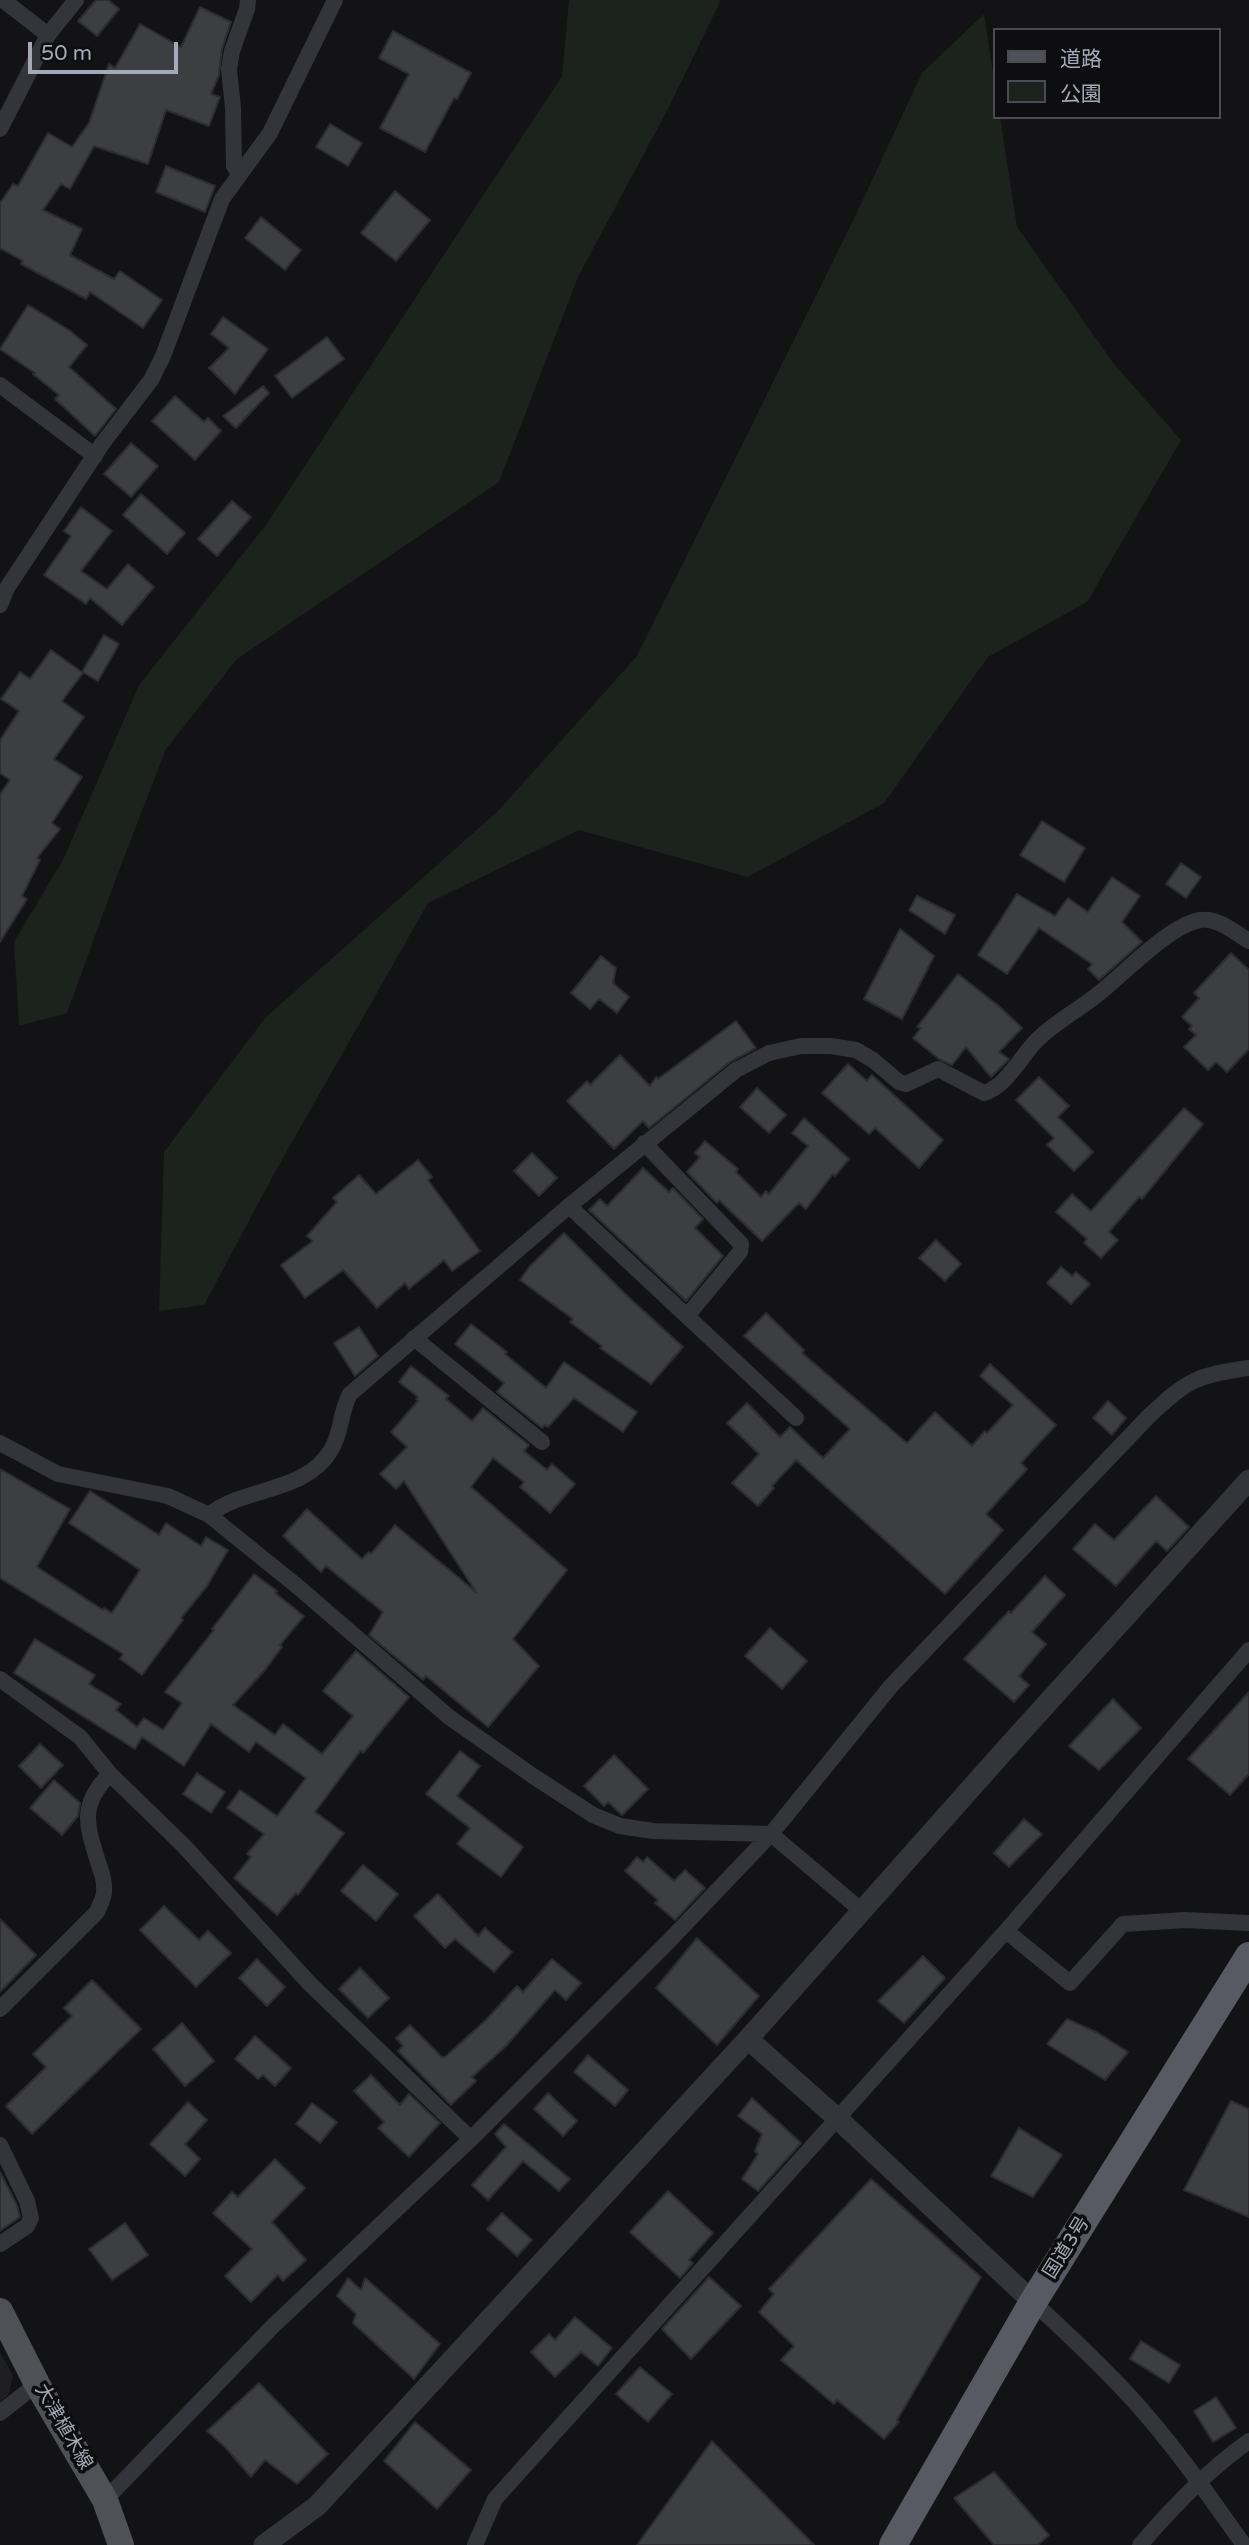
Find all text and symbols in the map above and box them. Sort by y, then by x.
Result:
scale bar [32,28,182,72]
legend [993,28,1221,119]
text: 50 m [41,41,92,66]
text: 道路 [1060,47,1102,72]
text: 公園 [1060,82,1102,107]
street label: 国道3号 [1039,2213,1095,2283]
street label: 大津植木線 [29,2380,97,2474]

